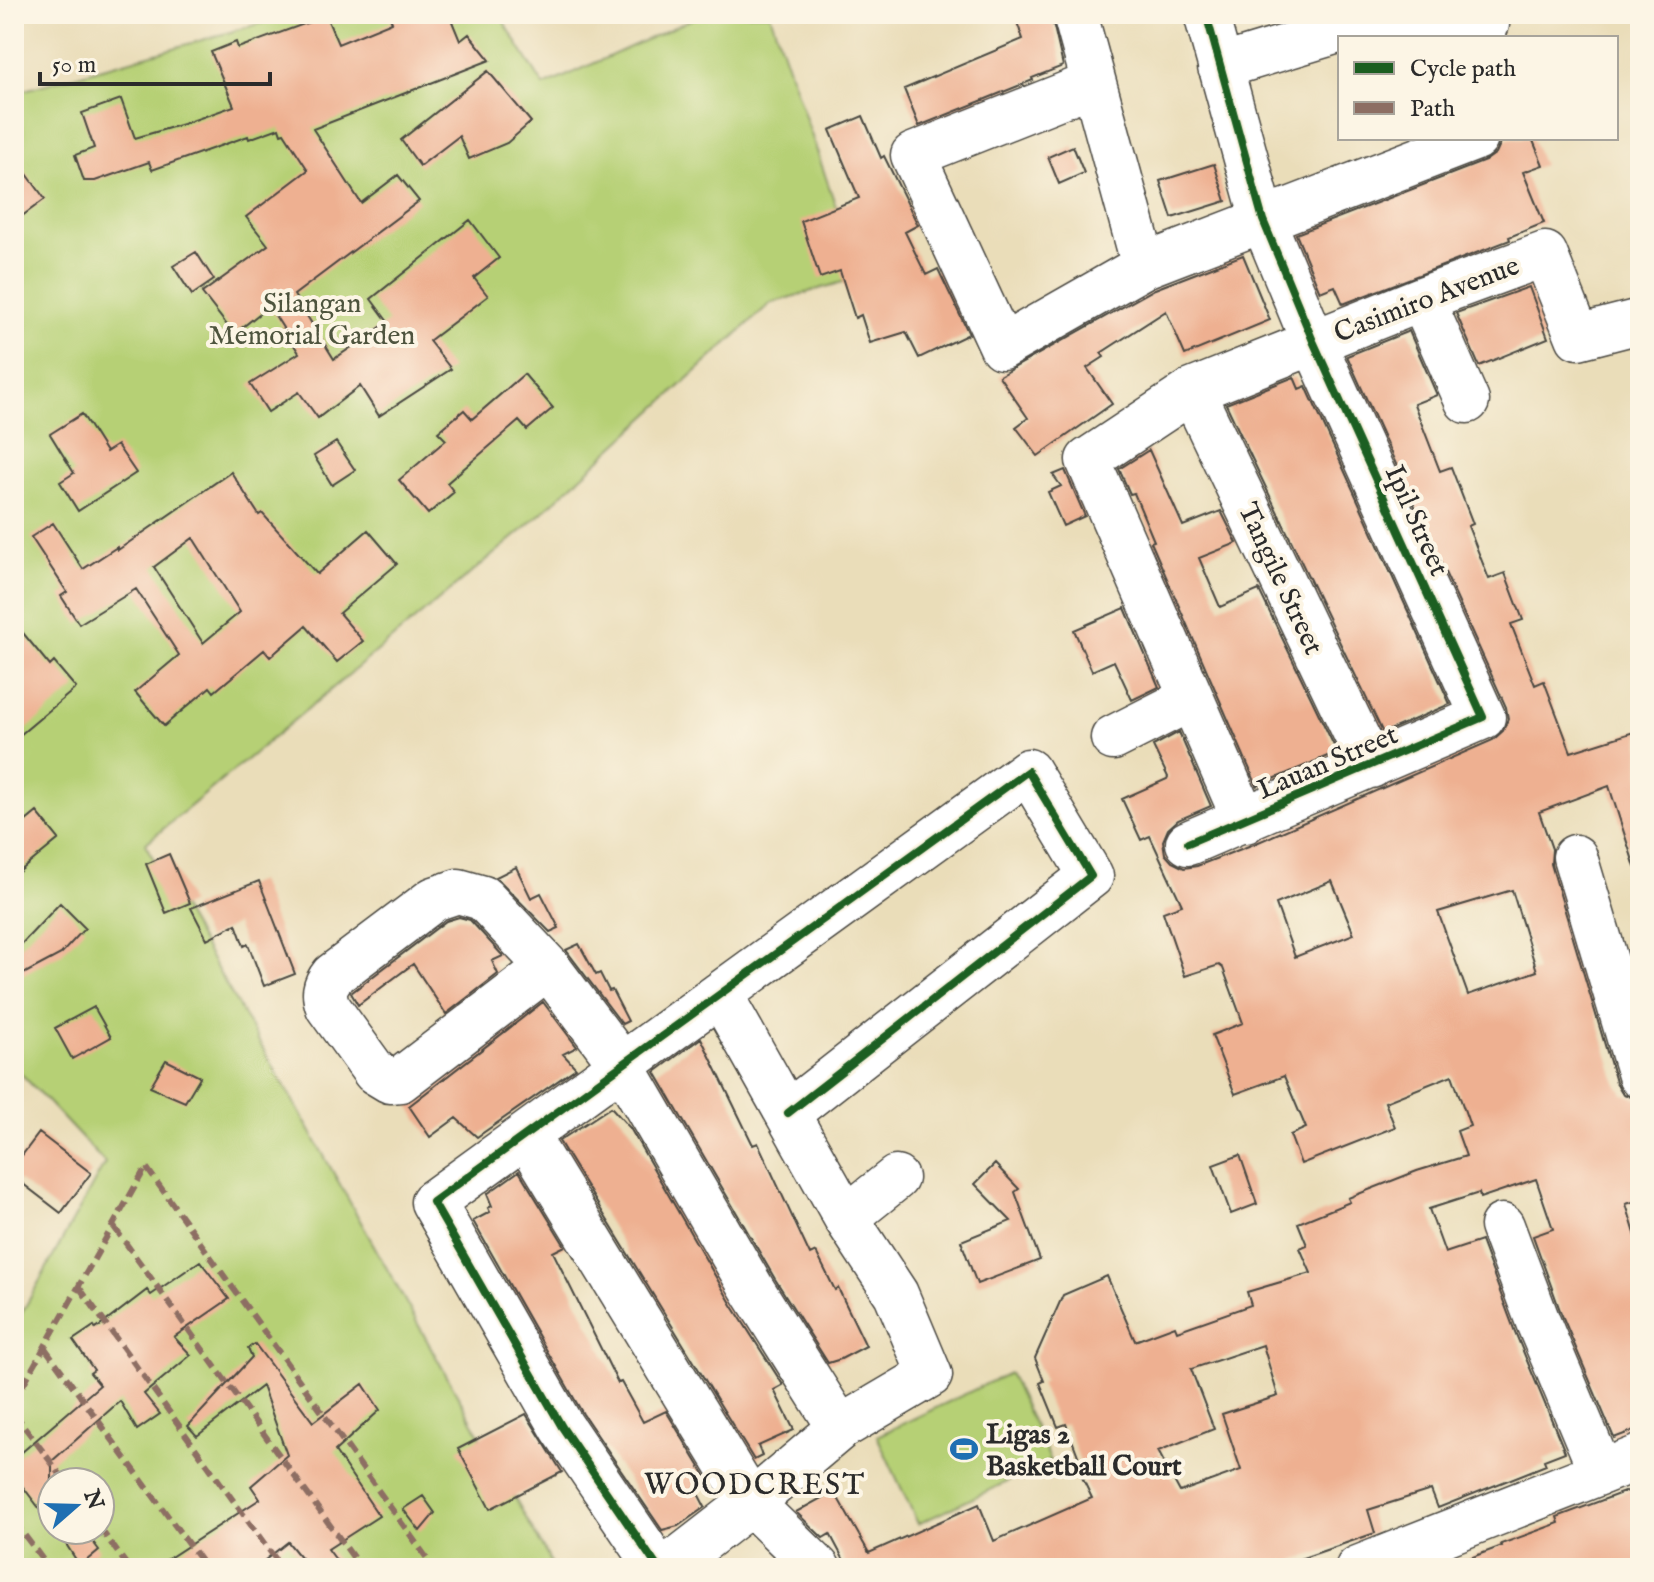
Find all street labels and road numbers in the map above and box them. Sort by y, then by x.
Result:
street label: Casimiro Avenue [1329,249,1525,352]
street label: Ipil Street [1376,460,1456,582]
street label: Tangile Street [1229,497,1330,661]
street label: Lauan Street [1252,718,1404,809]

